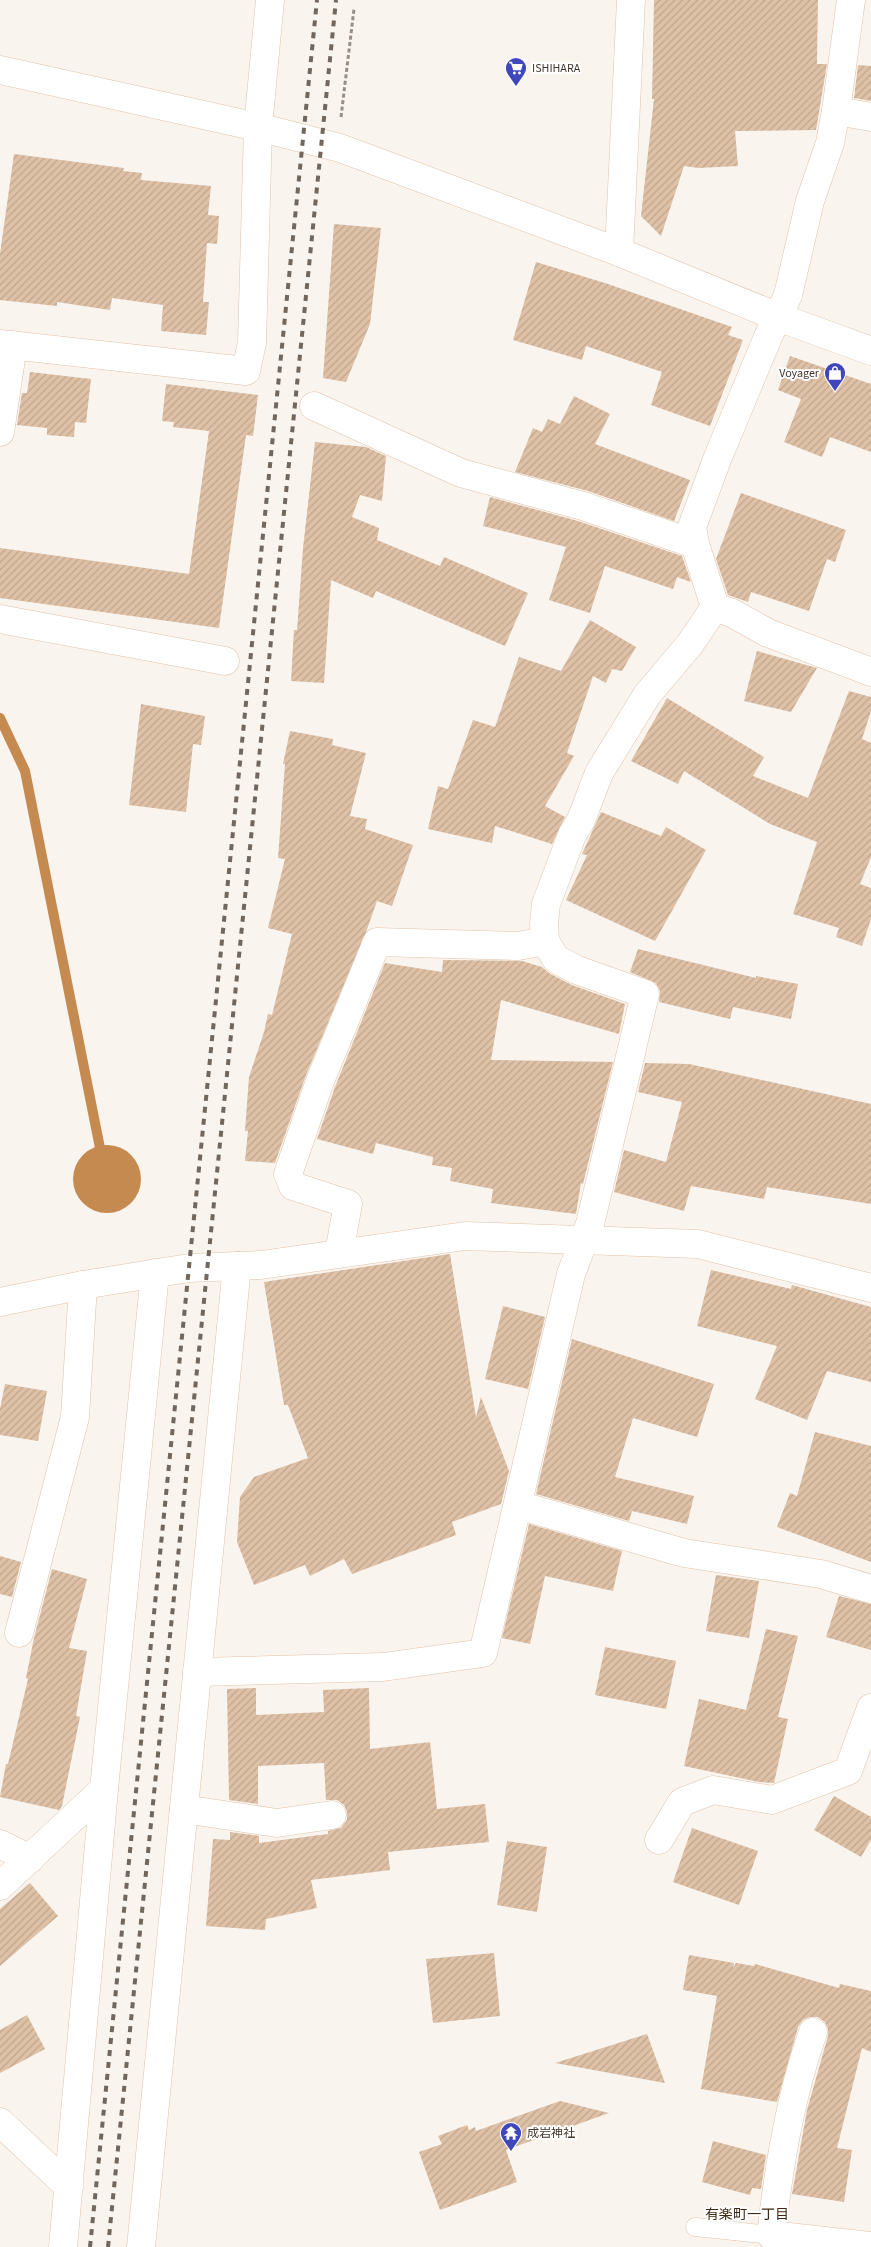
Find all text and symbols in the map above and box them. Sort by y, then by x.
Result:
supermarket icon: ISHIHARA [504,56,528,87]
place label: ISHIHARA [532,60,581,77]
shop icon: Voyager [823,361,847,392]
place label: Voyager [779,365,820,382]
temple icon: 成岩神社 [499,2121,523,2152]
place label: 成岩神社 [527,2125,575,2142]
district label: 有楽町一丁目 [705,2205,789,2225]

